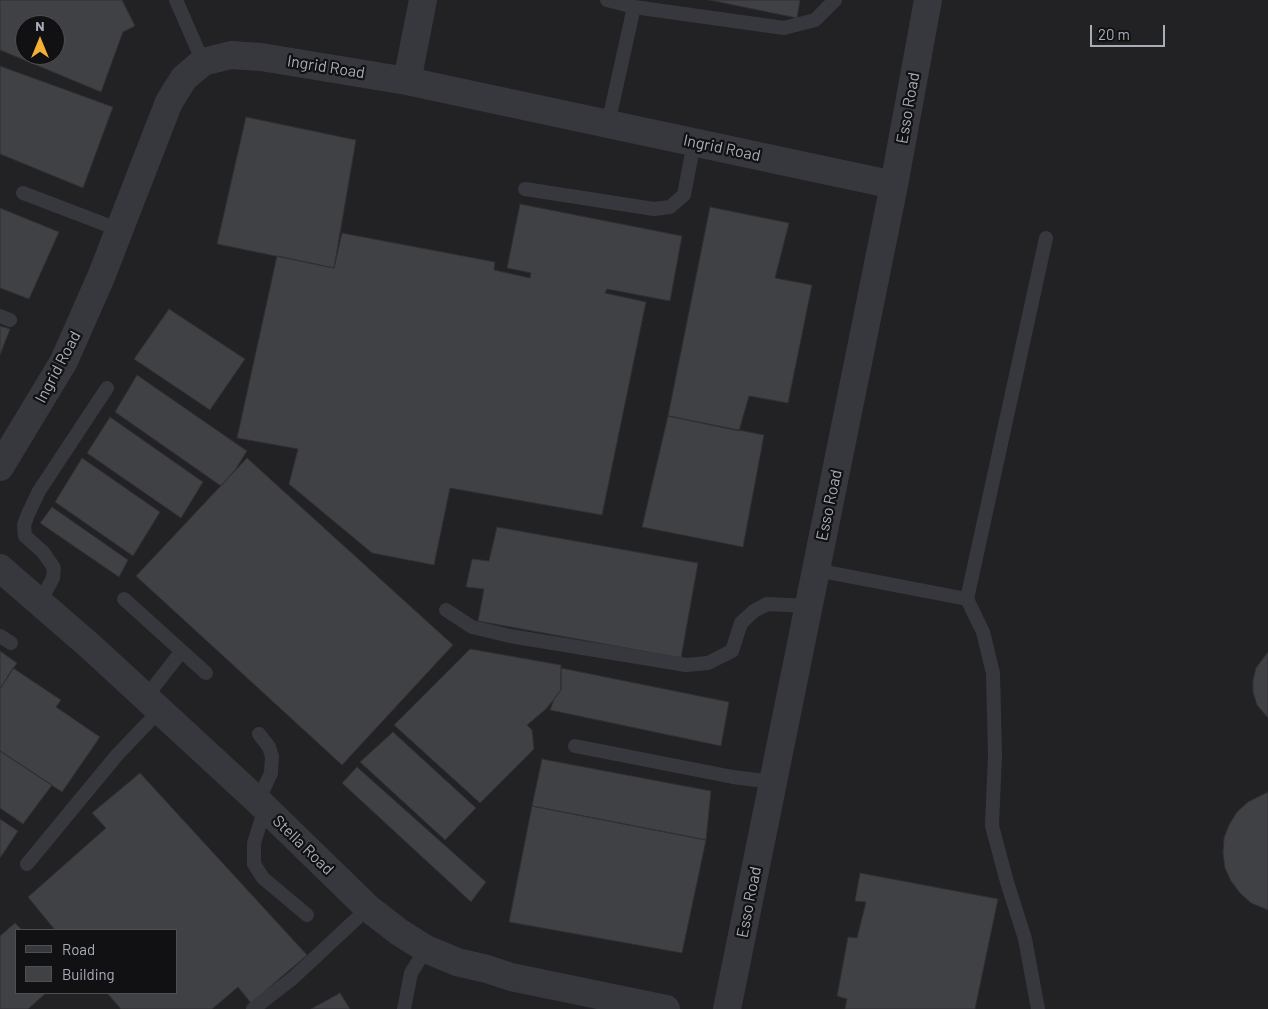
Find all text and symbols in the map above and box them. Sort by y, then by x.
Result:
north arrow [15,15,65,65]
scale bar [1093,15,1168,47]
text: N [35,17,45,34]
text: 20 m [1098,25,1130,43]
street label: Ingrid Road [286,51,366,83]
street label: Esso Road [892,71,924,145]
street label: Ingrid Road [682,130,762,166]
street label: Ingrid Road [31,328,85,406]
street label: Esso Road [812,468,846,542]
street label: Stella Road [268,811,338,879]
street label: Esso Road [733,865,765,939]
legend [15,929,178,994]
text: Road [62,940,95,958]
text: Building [62,965,115,983]

